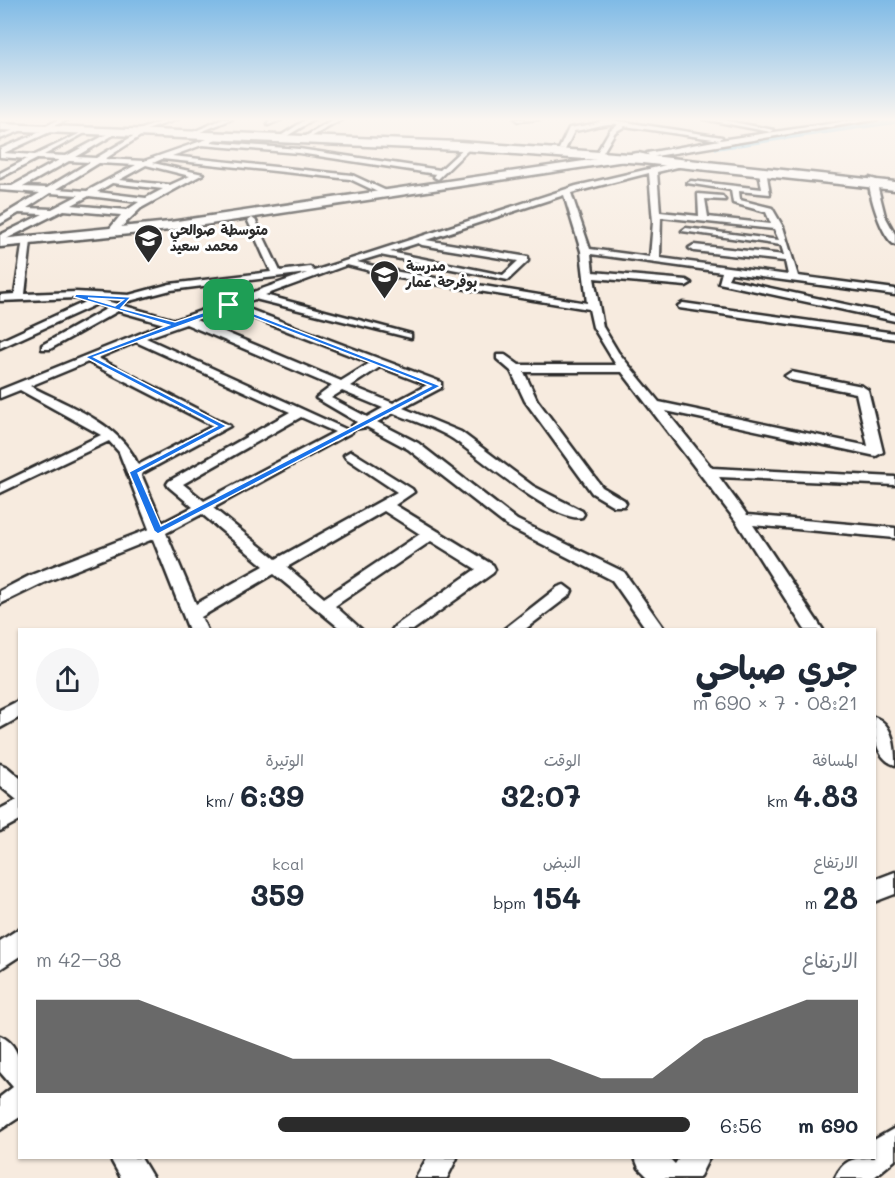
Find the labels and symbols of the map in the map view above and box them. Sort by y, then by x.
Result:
place label: متوسطة صوالحي محمد سعيد [170,220,268,255]
school or university icon: متوسطة صوالحي محمد سعيد [133,222,165,264]
place label: مدرسة بوفرحة عمار [405,256,477,292]
school or university icon: مدرسة بوفرحة عمار [369,258,401,300]
pin [203,279,254,330]

